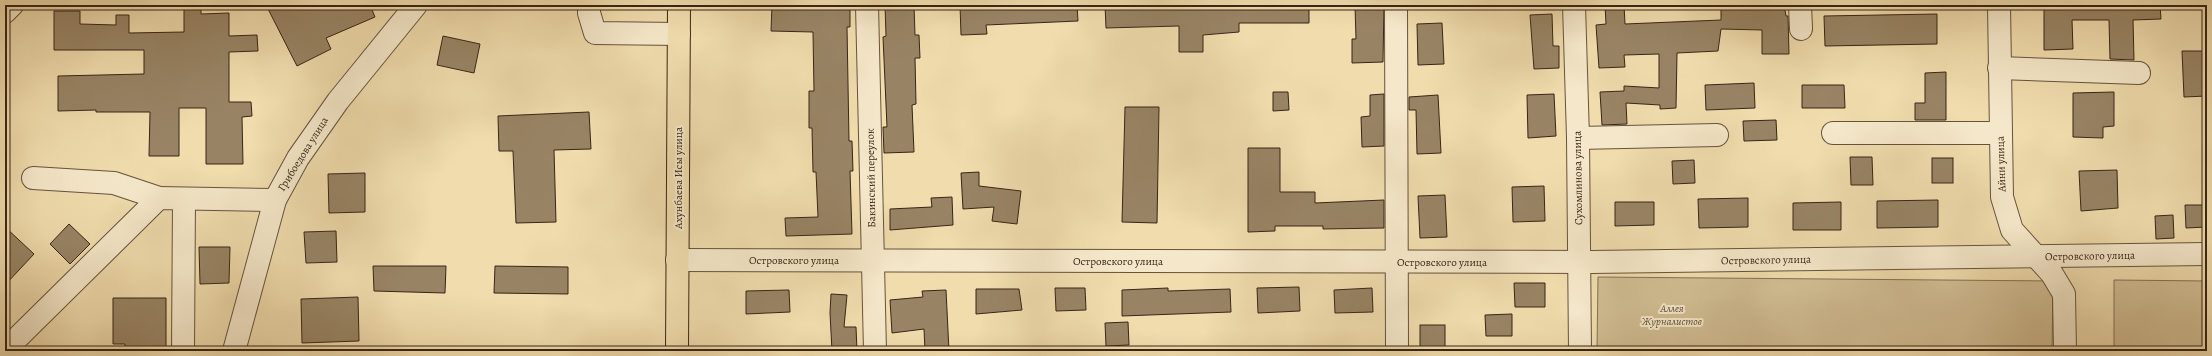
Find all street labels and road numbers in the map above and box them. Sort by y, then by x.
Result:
street label: Грибоедова улица [274,113,332,194]
street label: Ахунбаева Исы улица [671,126,686,230]
street label: Бакинский переулок [863,128,879,228]
street label: Сухомлинова улица [1570,130,1586,225]
street label: Айни улица [1992,135,2010,193]
street label: Островского улица [2045,248,2136,264]
street label: Островского улица [1721,252,1812,268]
street label: Островского улица [749,253,840,268]
street label: Островского улица [1073,254,1164,269]
street label: Островского улица [1397,255,1488,270]

